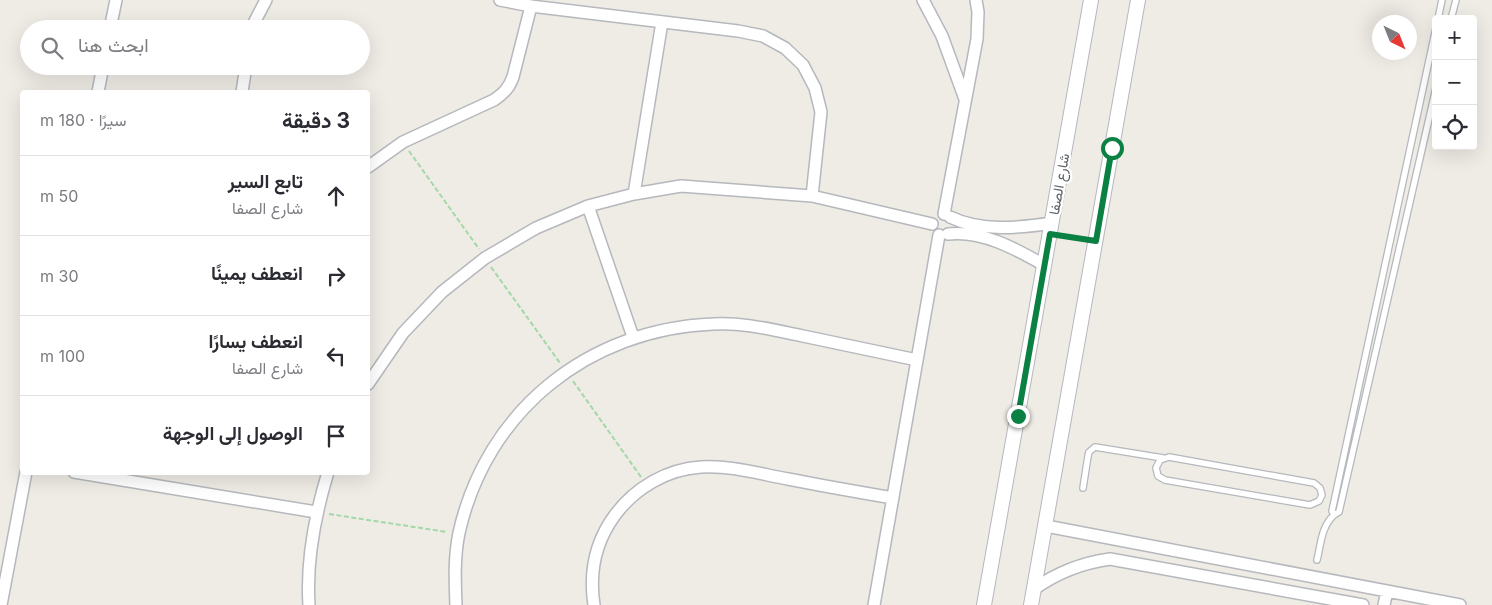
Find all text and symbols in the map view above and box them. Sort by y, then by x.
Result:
north arrow [1372,15,1417,60]
map controls [1432,15,1477,150]
button: + [1432,15,1477,60]
search box [20,20,370,75]
icon: search [38,34,66,62]
text: ابحث هنا [78,34,149,57]
button: − [1432,60,1477,105]
button: locate [1432,105,1477,150]
text: 3 دقيقة [282,108,350,133]
text: سيرًا · 180 m [40,110,126,130]
route start [1101,137,1124,160]
street label: شارع الصفا [1045,152,1075,216]
text: تابع السير [228,170,303,193]
icon: ahead [322,182,350,210]
text: 50 m [40,186,78,206]
text: شارع الصفا [232,198,303,218]
text: انعطف يمينًا [211,262,303,285]
icon: right [322,262,350,290]
text: 30 m [40,266,79,286]
text: انعطف يسارًا [209,330,303,353]
icon: left [322,342,350,370]
text: 100 m [40,346,85,366]
text: شارع الصفا [232,358,303,378]
route end [1007,405,1030,428]
text: الوصول إلى الوجهة [163,422,303,445]
icon: arrive [322,422,350,450]

